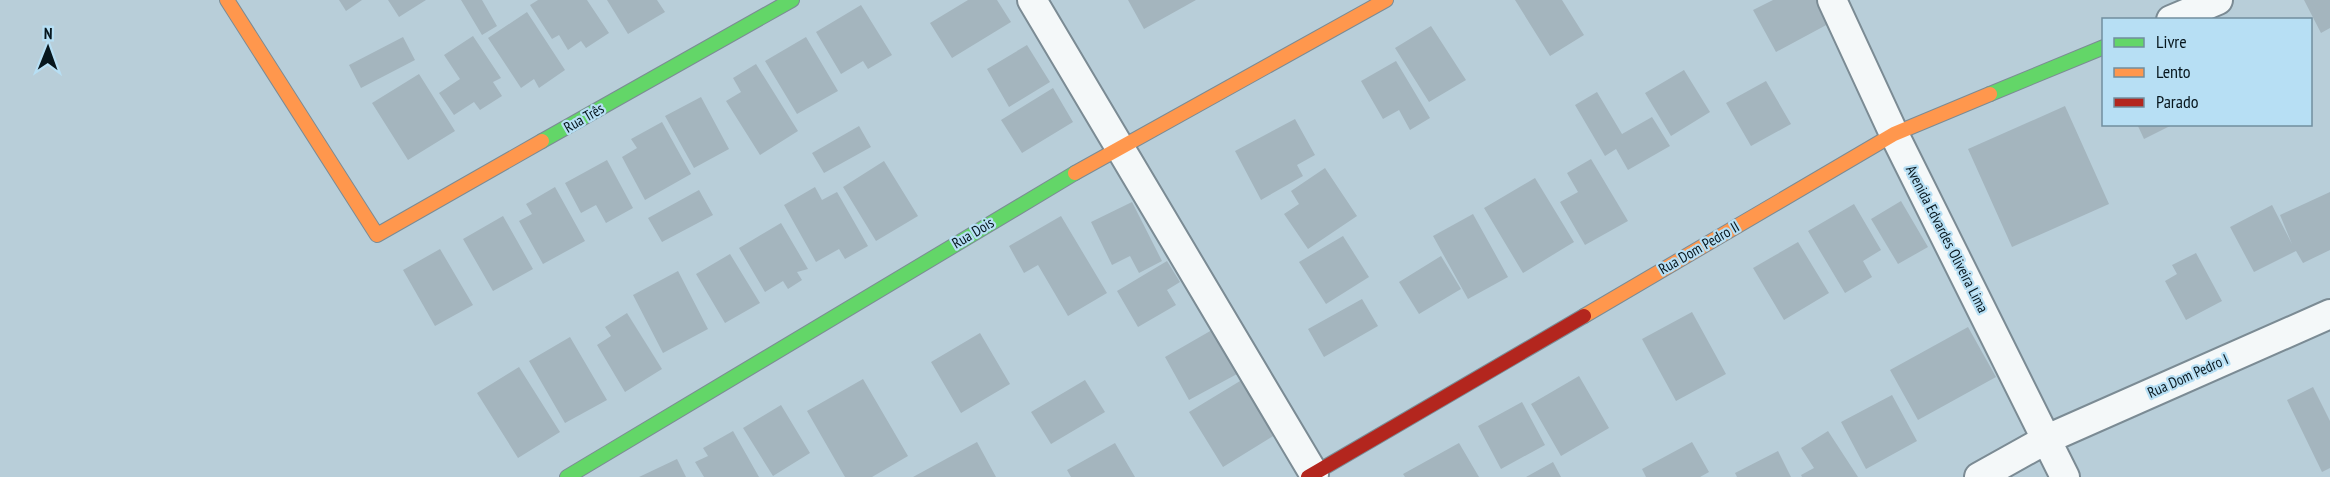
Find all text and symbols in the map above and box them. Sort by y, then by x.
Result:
north arrow [18,18,78,78]
legend [2102,18,2312,126]
text: N [44,23,53,43]
text: Livre [2156,30,2187,53]
text: Lento [2156,60,2191,83]
text: Parado [2156,90,2199,113]
street label: Rua Três [560,99,607,137]
street label: Avenida Edvardes Oliveira Lima [1902,162,1993,316]
street label: Rua Dois [948,213,997,252]
street label: Rua Dom Pedro II [1655,217,1742,278]
street label: Rua Dom Pedro I [2144,349,2231,402]

